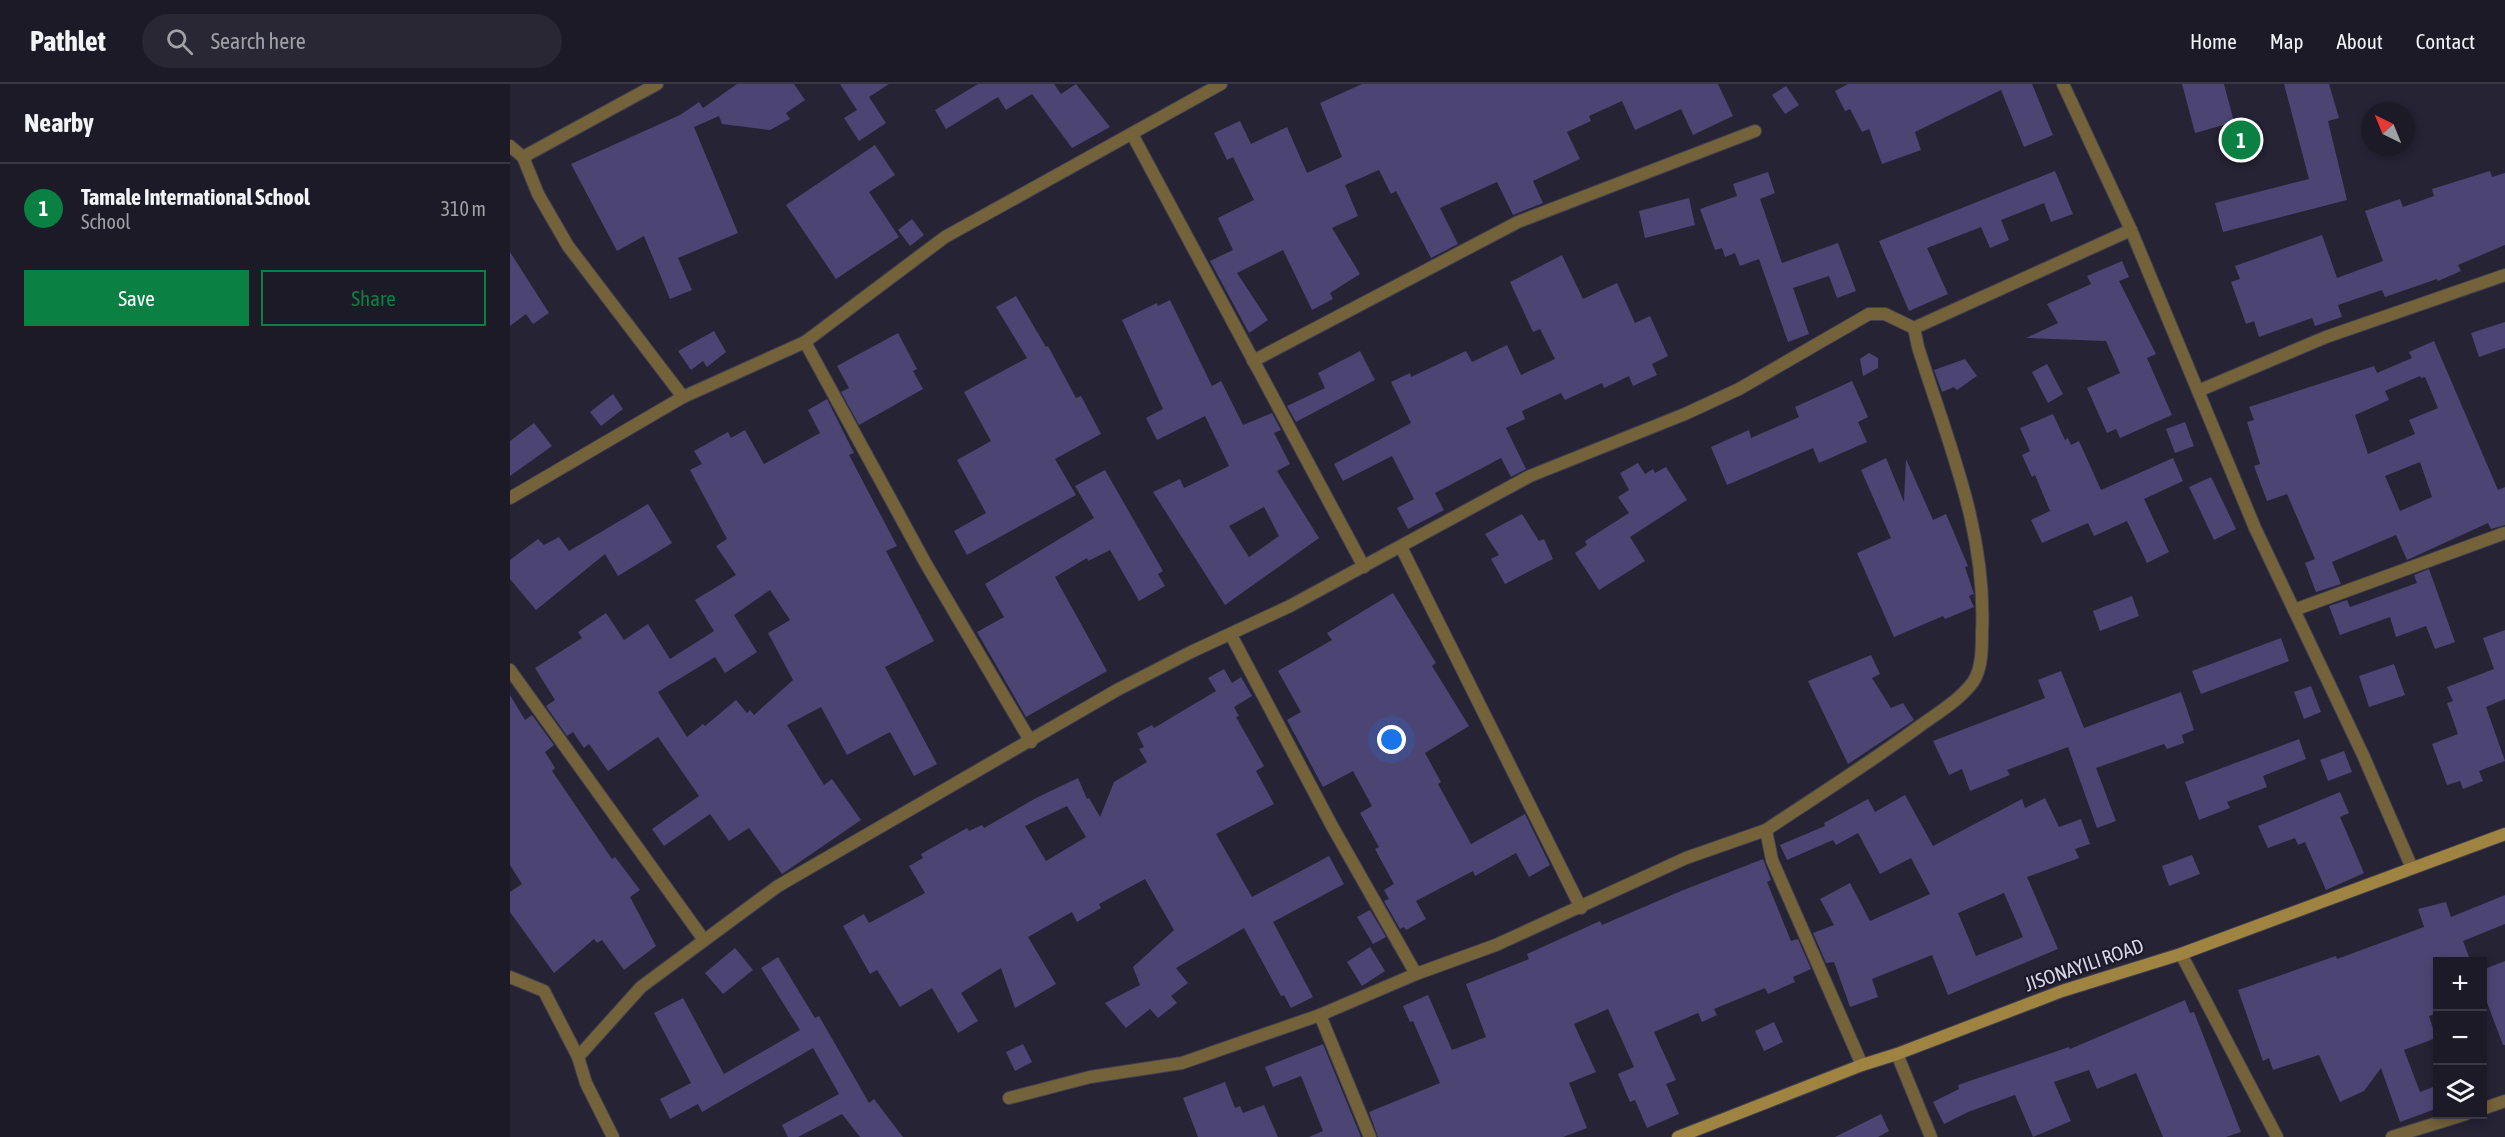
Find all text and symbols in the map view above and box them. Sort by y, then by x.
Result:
search box [142,14,562,68]
text: Pathlet [30,25,106,57]
icon: search [163,25,196,58]
text: Search here [211,28,306,54]
text: Home [2190,29,2237,53]
text: Map [2270,29,2304,53]
text: About [2337,29,2383,53]
text: Contact [2416,29,2475,53]
north arrow [2361,102,2415,156]
text: Nearby [24,108,94,138]
pin: 1 [2222,118,2260,162]
text: Tamale International School [81,184,310,210]
text: 1 [39,197,48,220]
text: 310 m [441,197,486,220]
text: School [81,210,131,233]
button: Save [24,270,249,326]
button: Share [261,270,486,326]
your location [1377,725,1406,754]
street label: JISONAYILI ROAD [2021,933,2146,996]
map controls [2433,957,2487,1119]
button: + [2433,957,2487,1011]
button: − [2433,1011,2487,1065]
button: layers [2433,1065,2487,1119]

